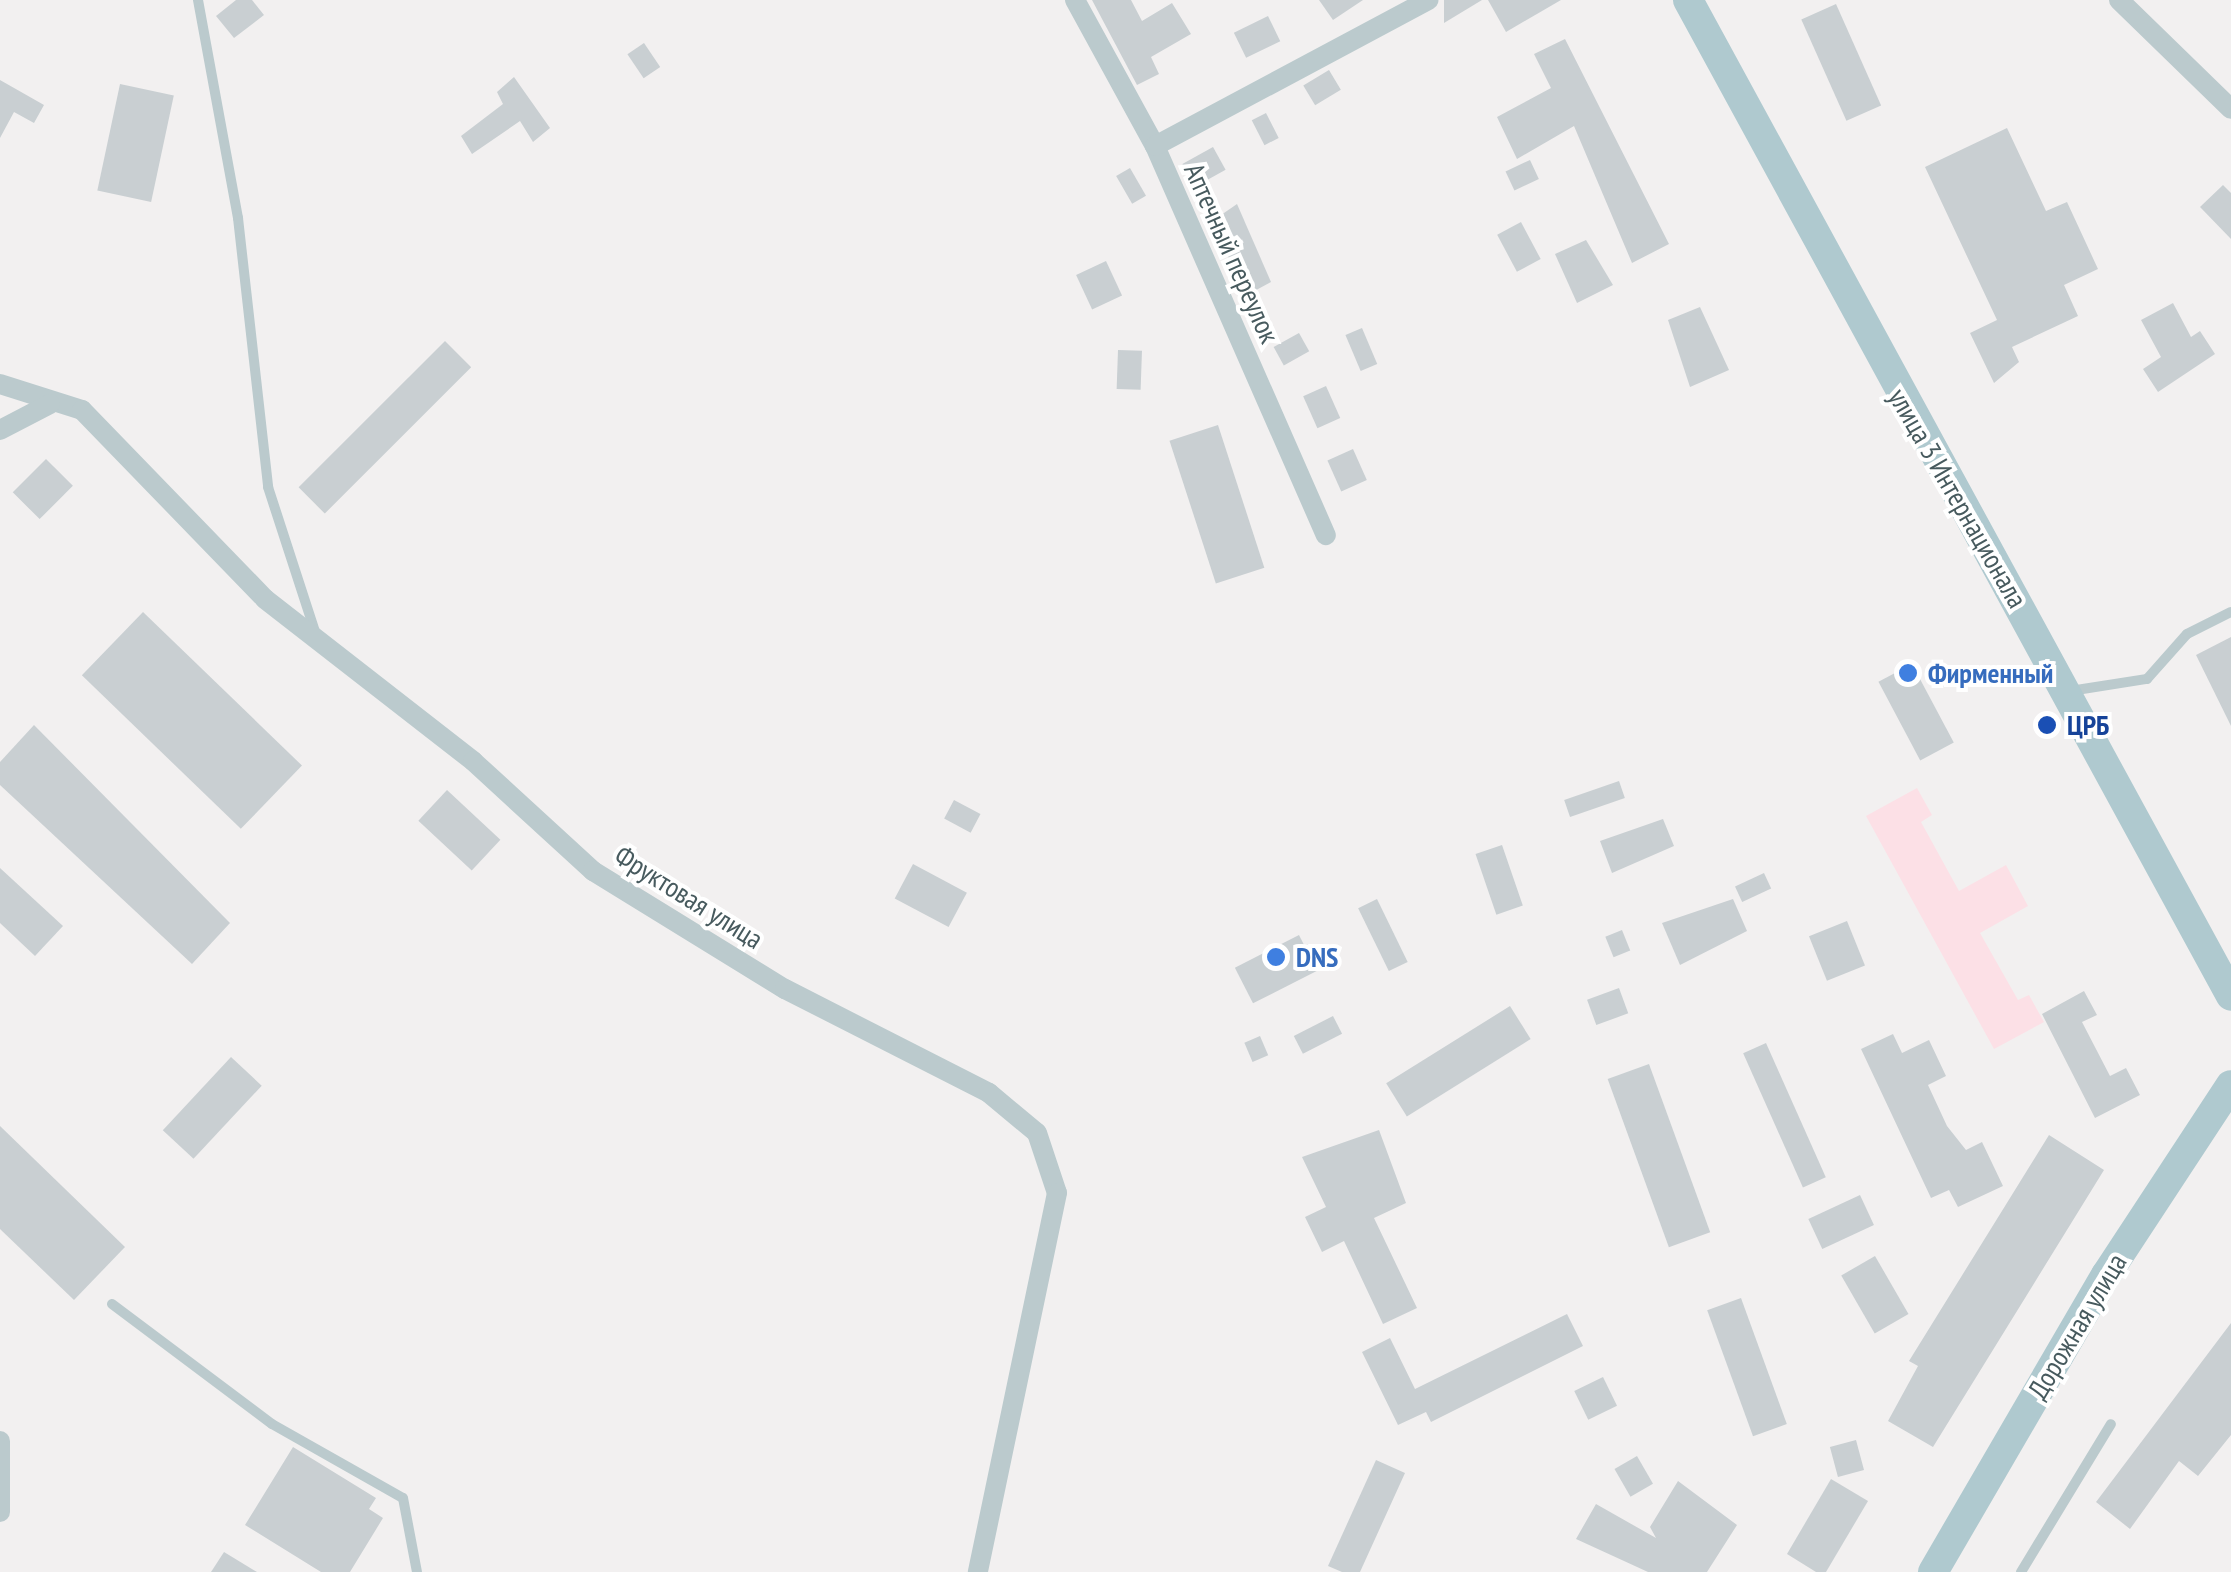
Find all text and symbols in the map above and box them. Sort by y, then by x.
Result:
street label: Аптечный переулок [1177,158,1287,348]
street label: улица 3 Интернационала [1882,382,2034,614]
place label: Фирменный [1928,656,2053,690]
marker: Фирменный [1897,662,1919,684]
place label: ЦРБ [2067,708,2109,742]
marker: ЦРБ [2036,714,2058,736]
street label: Фруктовая улица [609,838,769,956]
place label: DNS [1296,940,1338,974]
marker: DNS [1265,946,1287,968]
street label: Дорожная улица [2020,1247,2134,1405]

